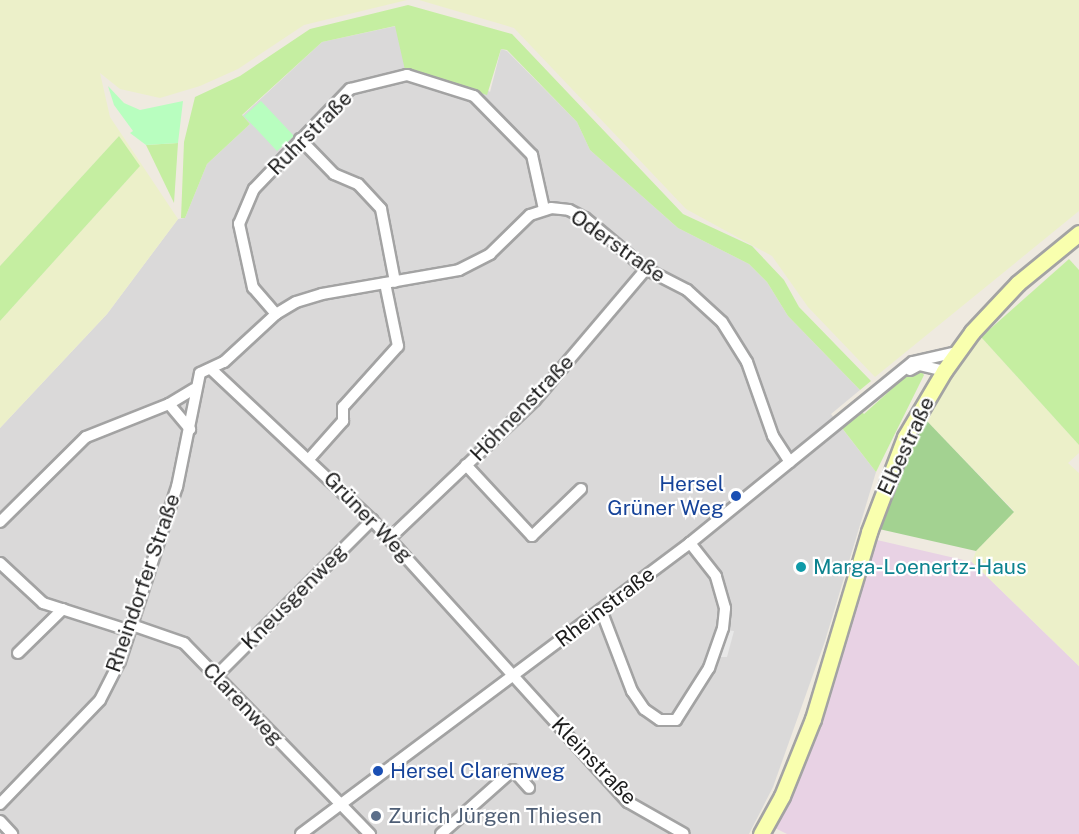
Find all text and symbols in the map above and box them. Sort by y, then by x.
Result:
street label: Ruhrstraße [263,86,357,180]
street label: Oderstraße [566,204,670,288]
street label: Höhnenstraße [465,350,579,466]
street label: Elbestraße [872,393,940,499]
street label: Grüner Weg [318,466,418,568]
place label: Hersel Grüner Weg [607,471,724,521]
marker: Hersel Grüner Weg [729,489,743,503]
street label: Rheindorfer Straße [101,490,185,676]
street label: Kneusgenweg [236,539,352,655]
place label: Marga-Loenertz-Haus [813,554,1027,580]
marker: Marga-Loenertz-Haus [794,560,808,574]
street label: Rheinstraße [550,562,660,652]
street label: Clarenweg [197,657,289,751]
street label: Kleinstraße [546,712,642,810]
place label: Hersel Clarenweg [390,758,565,784]
marker: Hersel Clarenweg [371,764,385,778]
place label: Zurich Jürgen Thiesen [388,803,602,829]
marker: Zurich Jürgen Thiesen [369,809,383,823]

